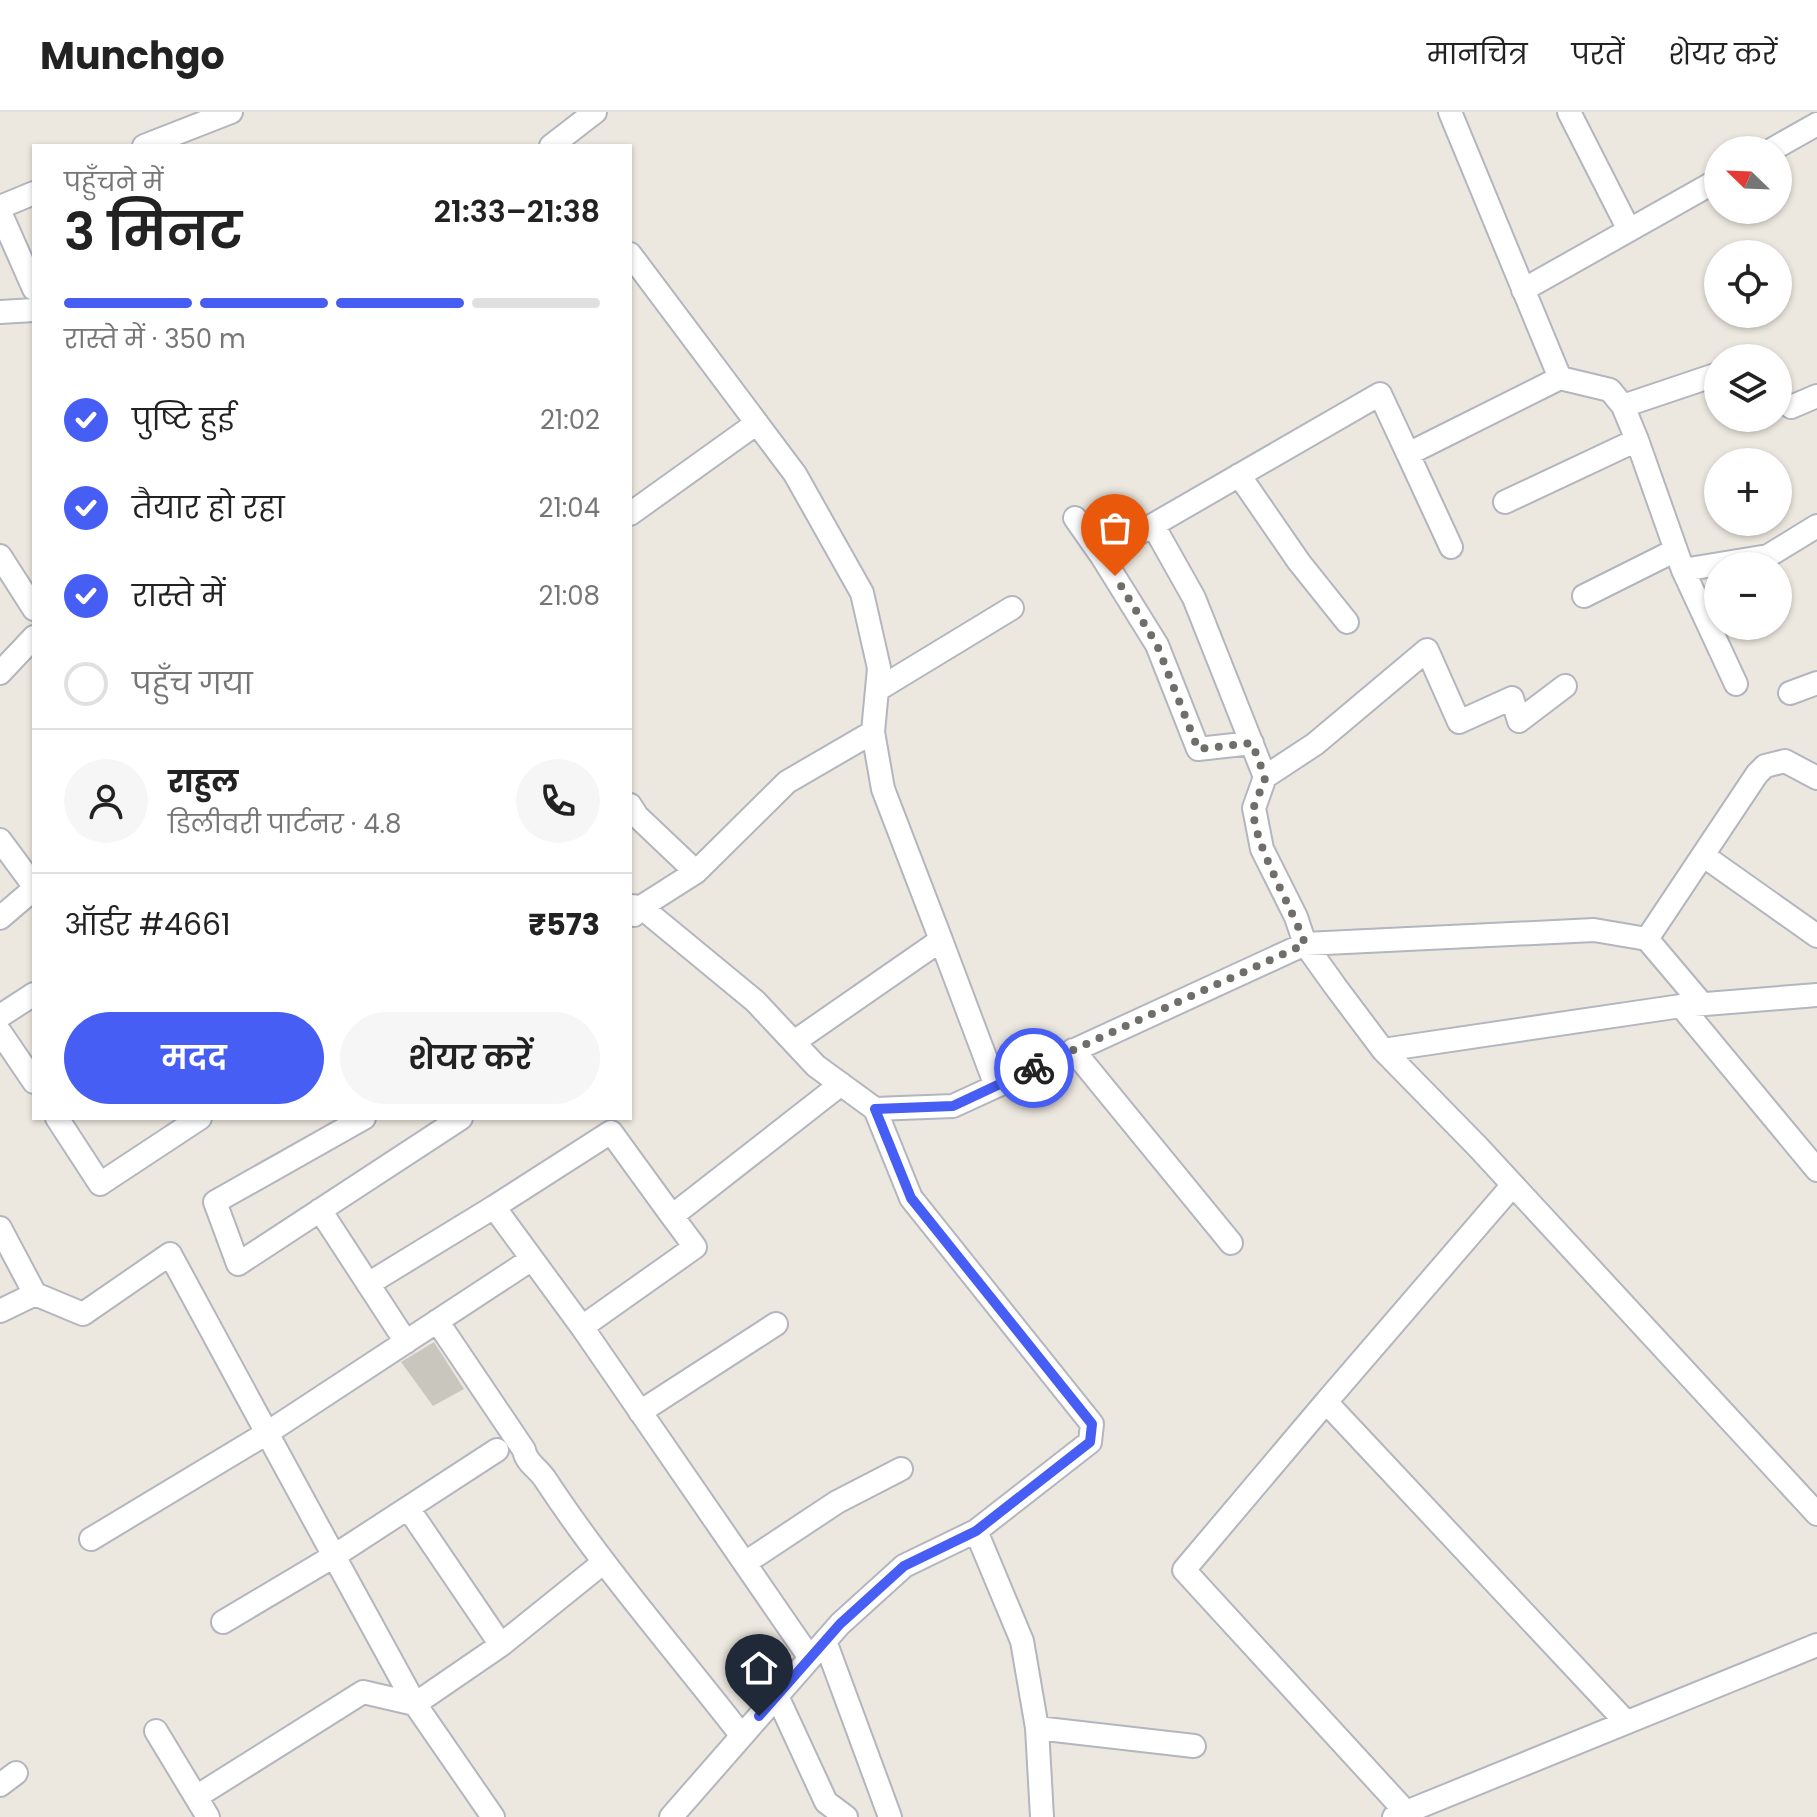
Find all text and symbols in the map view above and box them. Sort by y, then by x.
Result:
text: Munchgo [40,29,225,82]
text: मानचित्र [1427,35,1528,74]
text: परतें [1572,35,1624,74]
text: शेयर करें [1668,35,1777,74]
north arrow [1704,136,1792,224]
map controls [1704,136,1792,640]
text: पहुँचने में [64,164,163,200]
text: 21:33–21:38 [434,190,600,233]
text: 3 मिनट [64,195,242,268]
button: locate [1704,240,1792,328]
text: रास्ते में · 350 m [64,321,246,357]
button: layers [1704,344,1792,432]
icon: check [64,398,108,442]
text: पुष्टि हुई [132,398,235,441]
text: 21:02 [540,402,600,438]
button: + [1704,448,1792,536]
icon: check [64,486,108,530]
text: तैयार हो रहा [132,486,285,529]
text: 21:04 [539,490,600,526]
pin [1081,494,1149,576]
icon: bag [1093,506,1137,550]
button: − [1704,552,1792,640]
icon: check [64,574,108,618]
text: रास्ते में [132,574,225,617]
text: 21:08 [538,578,600,614]
text: पहुँच गया [132,662,253,705]
button: person [64,759,148,843]
button: phone [516,759,600,843]
text: राहुल [168,760,238,803]
text: डिलीवरी पार्टनर · 4.8 [168,806,401,842]
text: ऑर्डर #4661 [64,903,231,946]
text: ₹573 [528,903,600,946]
button: मदद [64,1012,324,1104]
button: शेयर करें [340,1012,600,1104]
courier [994,1028,1074,1108]
icon: bike [1012,1046,1056,1090]
pin [725,1634,793,1716]
icon: home [737,1646,781,1690]

